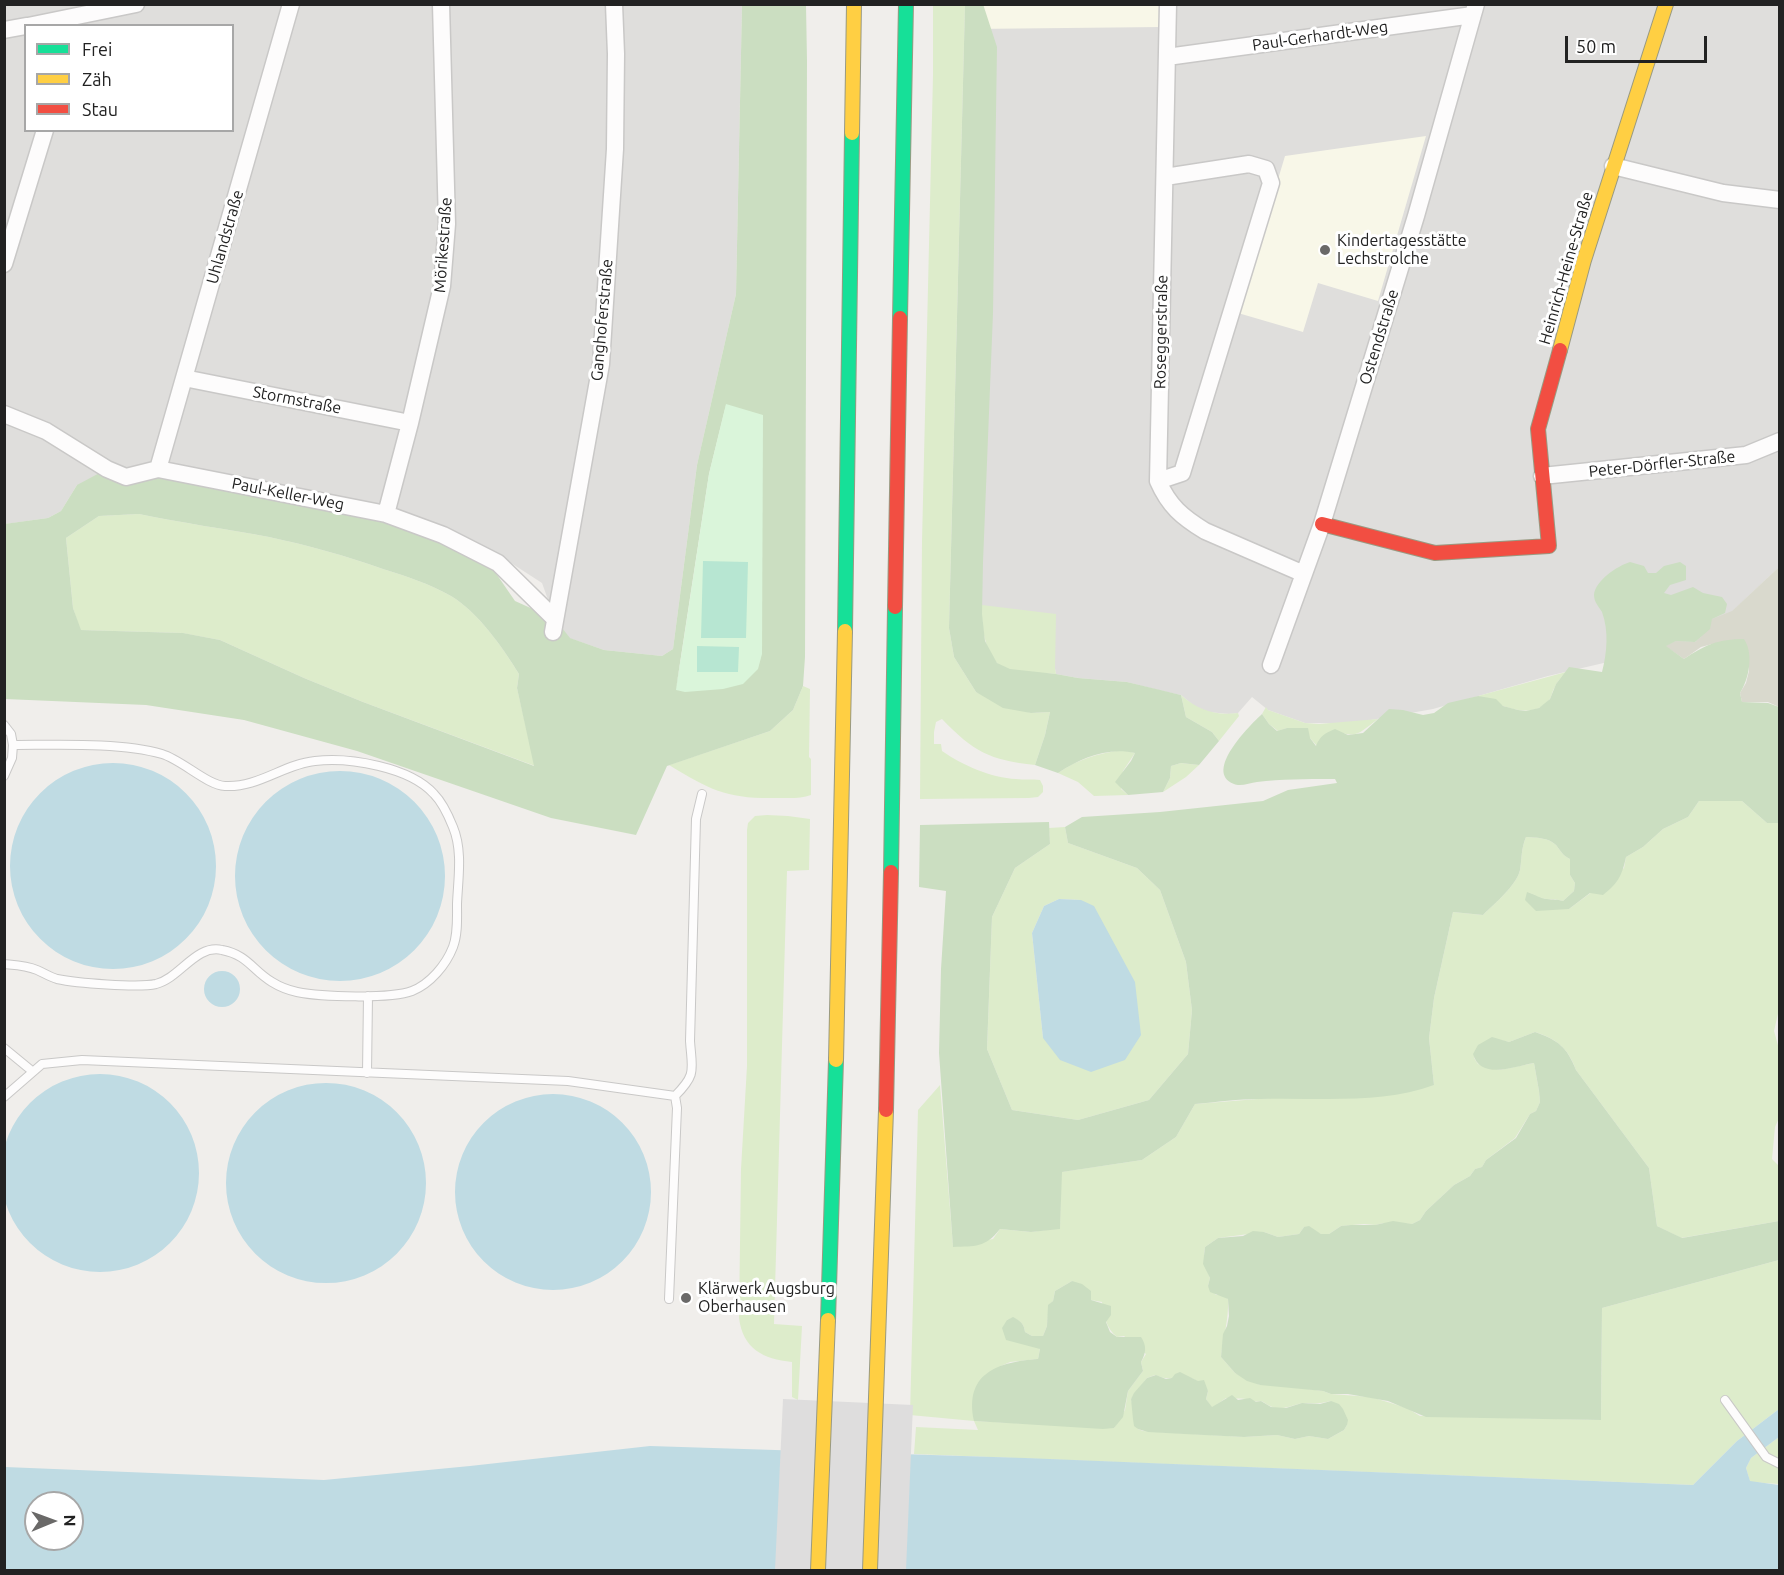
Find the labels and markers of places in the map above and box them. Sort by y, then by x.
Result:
place label: Kindertagesstätte Lechstrolche [1337,231,1467,269]
marker: Kindertagesstätte Lechstrolche [1318,243,1332,257]
place label: Klärwerk Augsburg Oberhausen [698,1279,835,1317]
marker: Klärwerk Augsburg Oberhausen [679,1291,693,1305]

